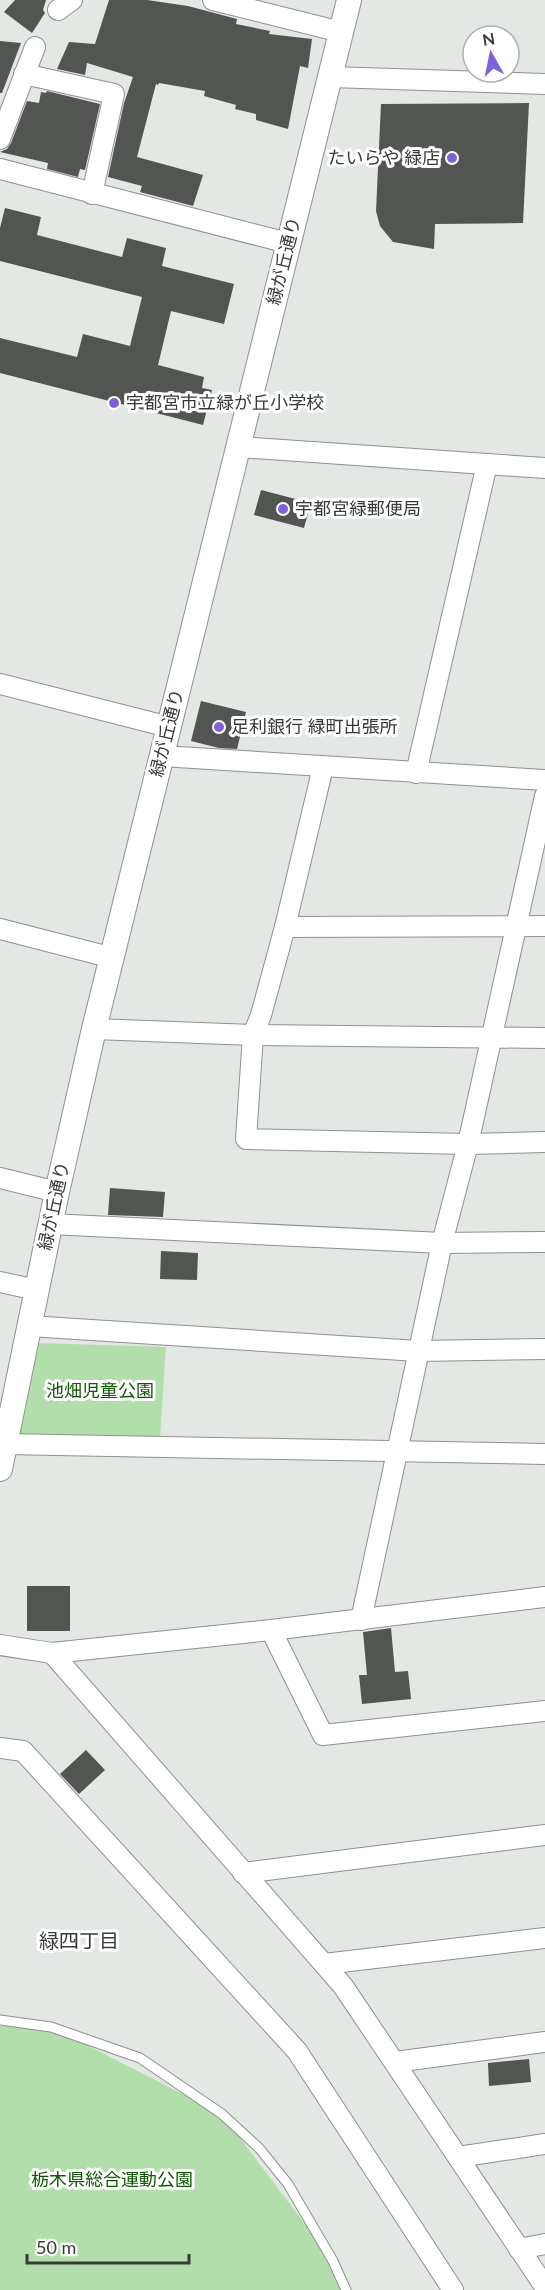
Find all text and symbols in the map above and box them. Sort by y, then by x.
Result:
north arrow [461,24,521,84]
text: N [481,28,496,49]
place label: たいらや 緑店 [327,146,440,168]
marker: たいらや 緑店 [445,151,459,165]
street label: 緑が丘通り [261,214,305,307]
place label: 宇都宮市立緑が丘小学校 [126,391,324,413]
marker: 宇都宮市立緑が丘小学校 [107,396,121,410]
place label: 宇都宮緑郵便局 [295,497,421,519]
marker: 宇都宮緑郵便局 [276,502,290,516]
street label: 緑が丘通り [144,686,188,779]
place label: 足利銀行 緑町出張所 [231,715,398,737]
marker: 足利銀行 緑町出張所 [212,720,226,734]
street label: 緑が丘通り [33,1159,73,1252]
park label: 池畑児童公園 [46,1379,154,1401]
district label: 緑四丁目 [39,1928,119,1952]
park label: 栃木県総合運動公園 [31,2168,193,2190]
scale bar [27,2227,189,2265]
text: 50 m [36,2236,76,2258]

